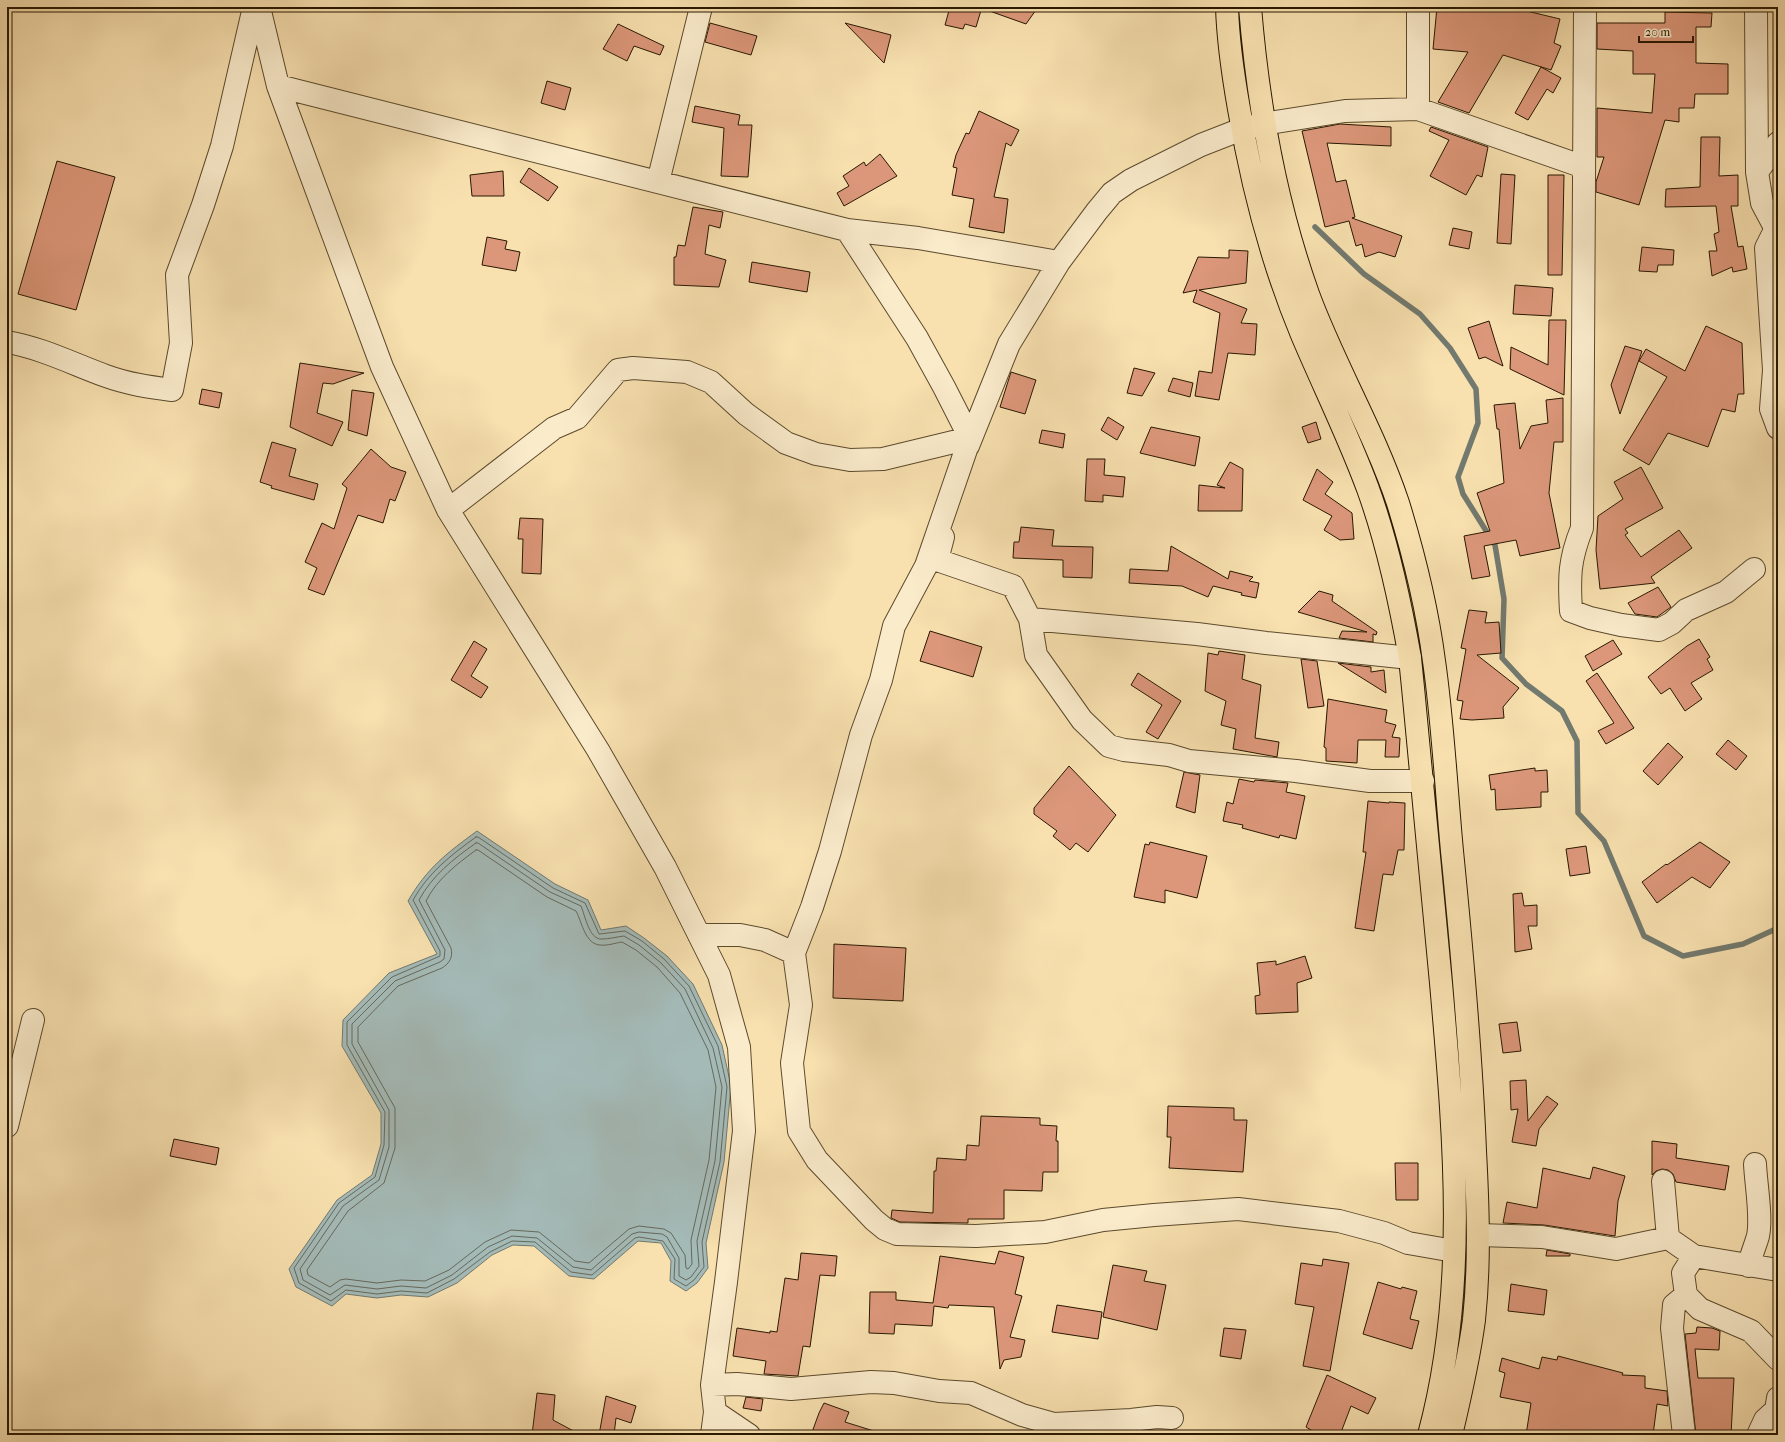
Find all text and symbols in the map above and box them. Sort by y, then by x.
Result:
scale bar [1639,18,1693,44]
text: 20 m [1645,25,1670,39]

